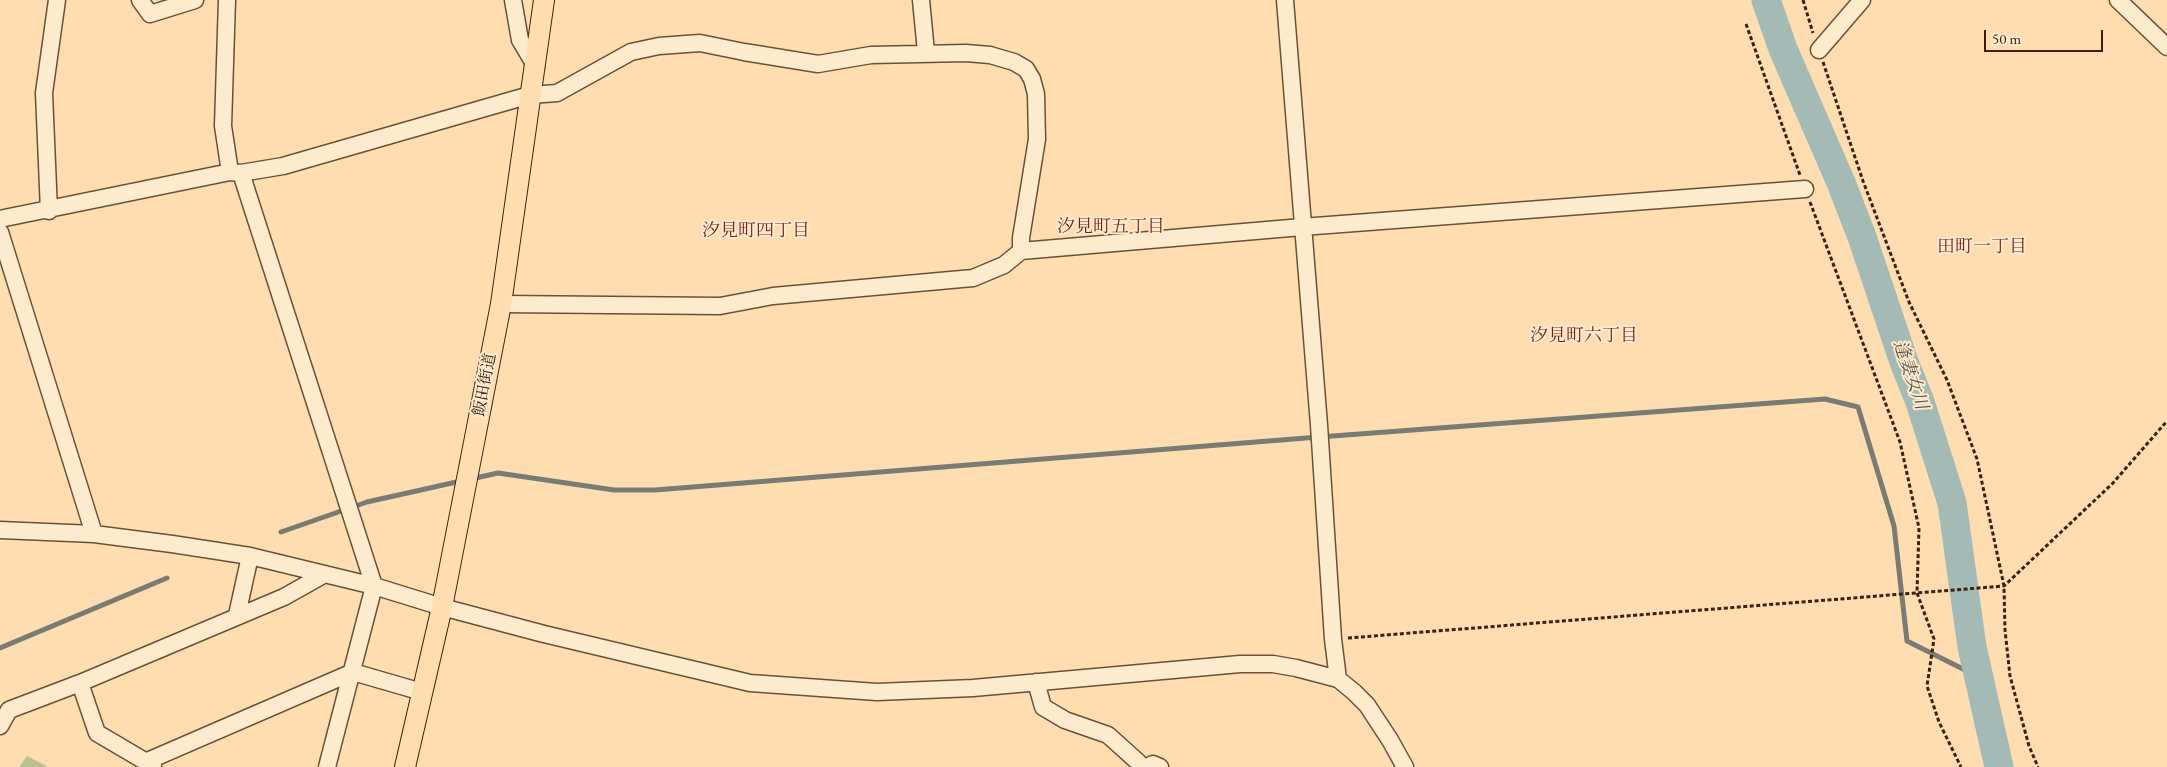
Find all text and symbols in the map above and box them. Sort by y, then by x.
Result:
scale bar [1987,20,2106,52]
text: 50 m [1992,29,2021,48]
district label: 汐見町五丁目 [1057,216,1165,238]
district label: 汐見町四丁目 [702,220,810,242]
district label: 田町一丁目 [1937,236,2027,258]
district label: 汐見町六丁目 [1530,325,1638,347]
water label: 逢妻女川 [1888,337,1932,413]
street label: 飯田街道 [469,352,501,418]

